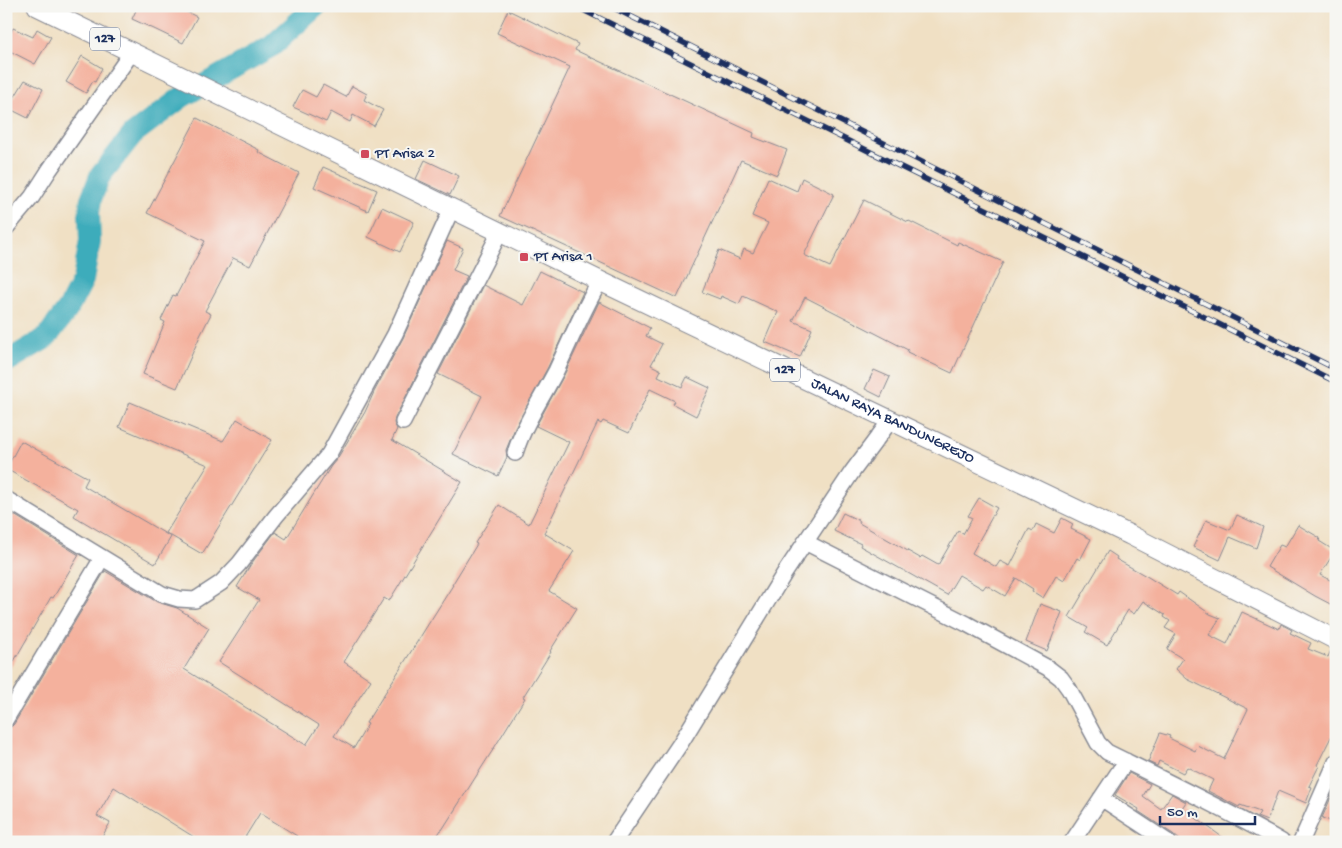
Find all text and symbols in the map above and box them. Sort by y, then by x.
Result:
road number: 127 [90,28,120,50]
place label: PT Arisa 2 [374,145,435,163]
marker: PT Arisa 2 [359,148,371,160]
place label: PT Arisa 1 [533,248,592,266]
marker: PT Arisa 1 [518,251,530,263]
road number: 127 [770,358,800,382]
street label: JALAN RAYA BANDUNGREJO [808,374,977,468]
scale bar [1160,793,1254,825]
text: 50 m [1167,804,1198,822]

